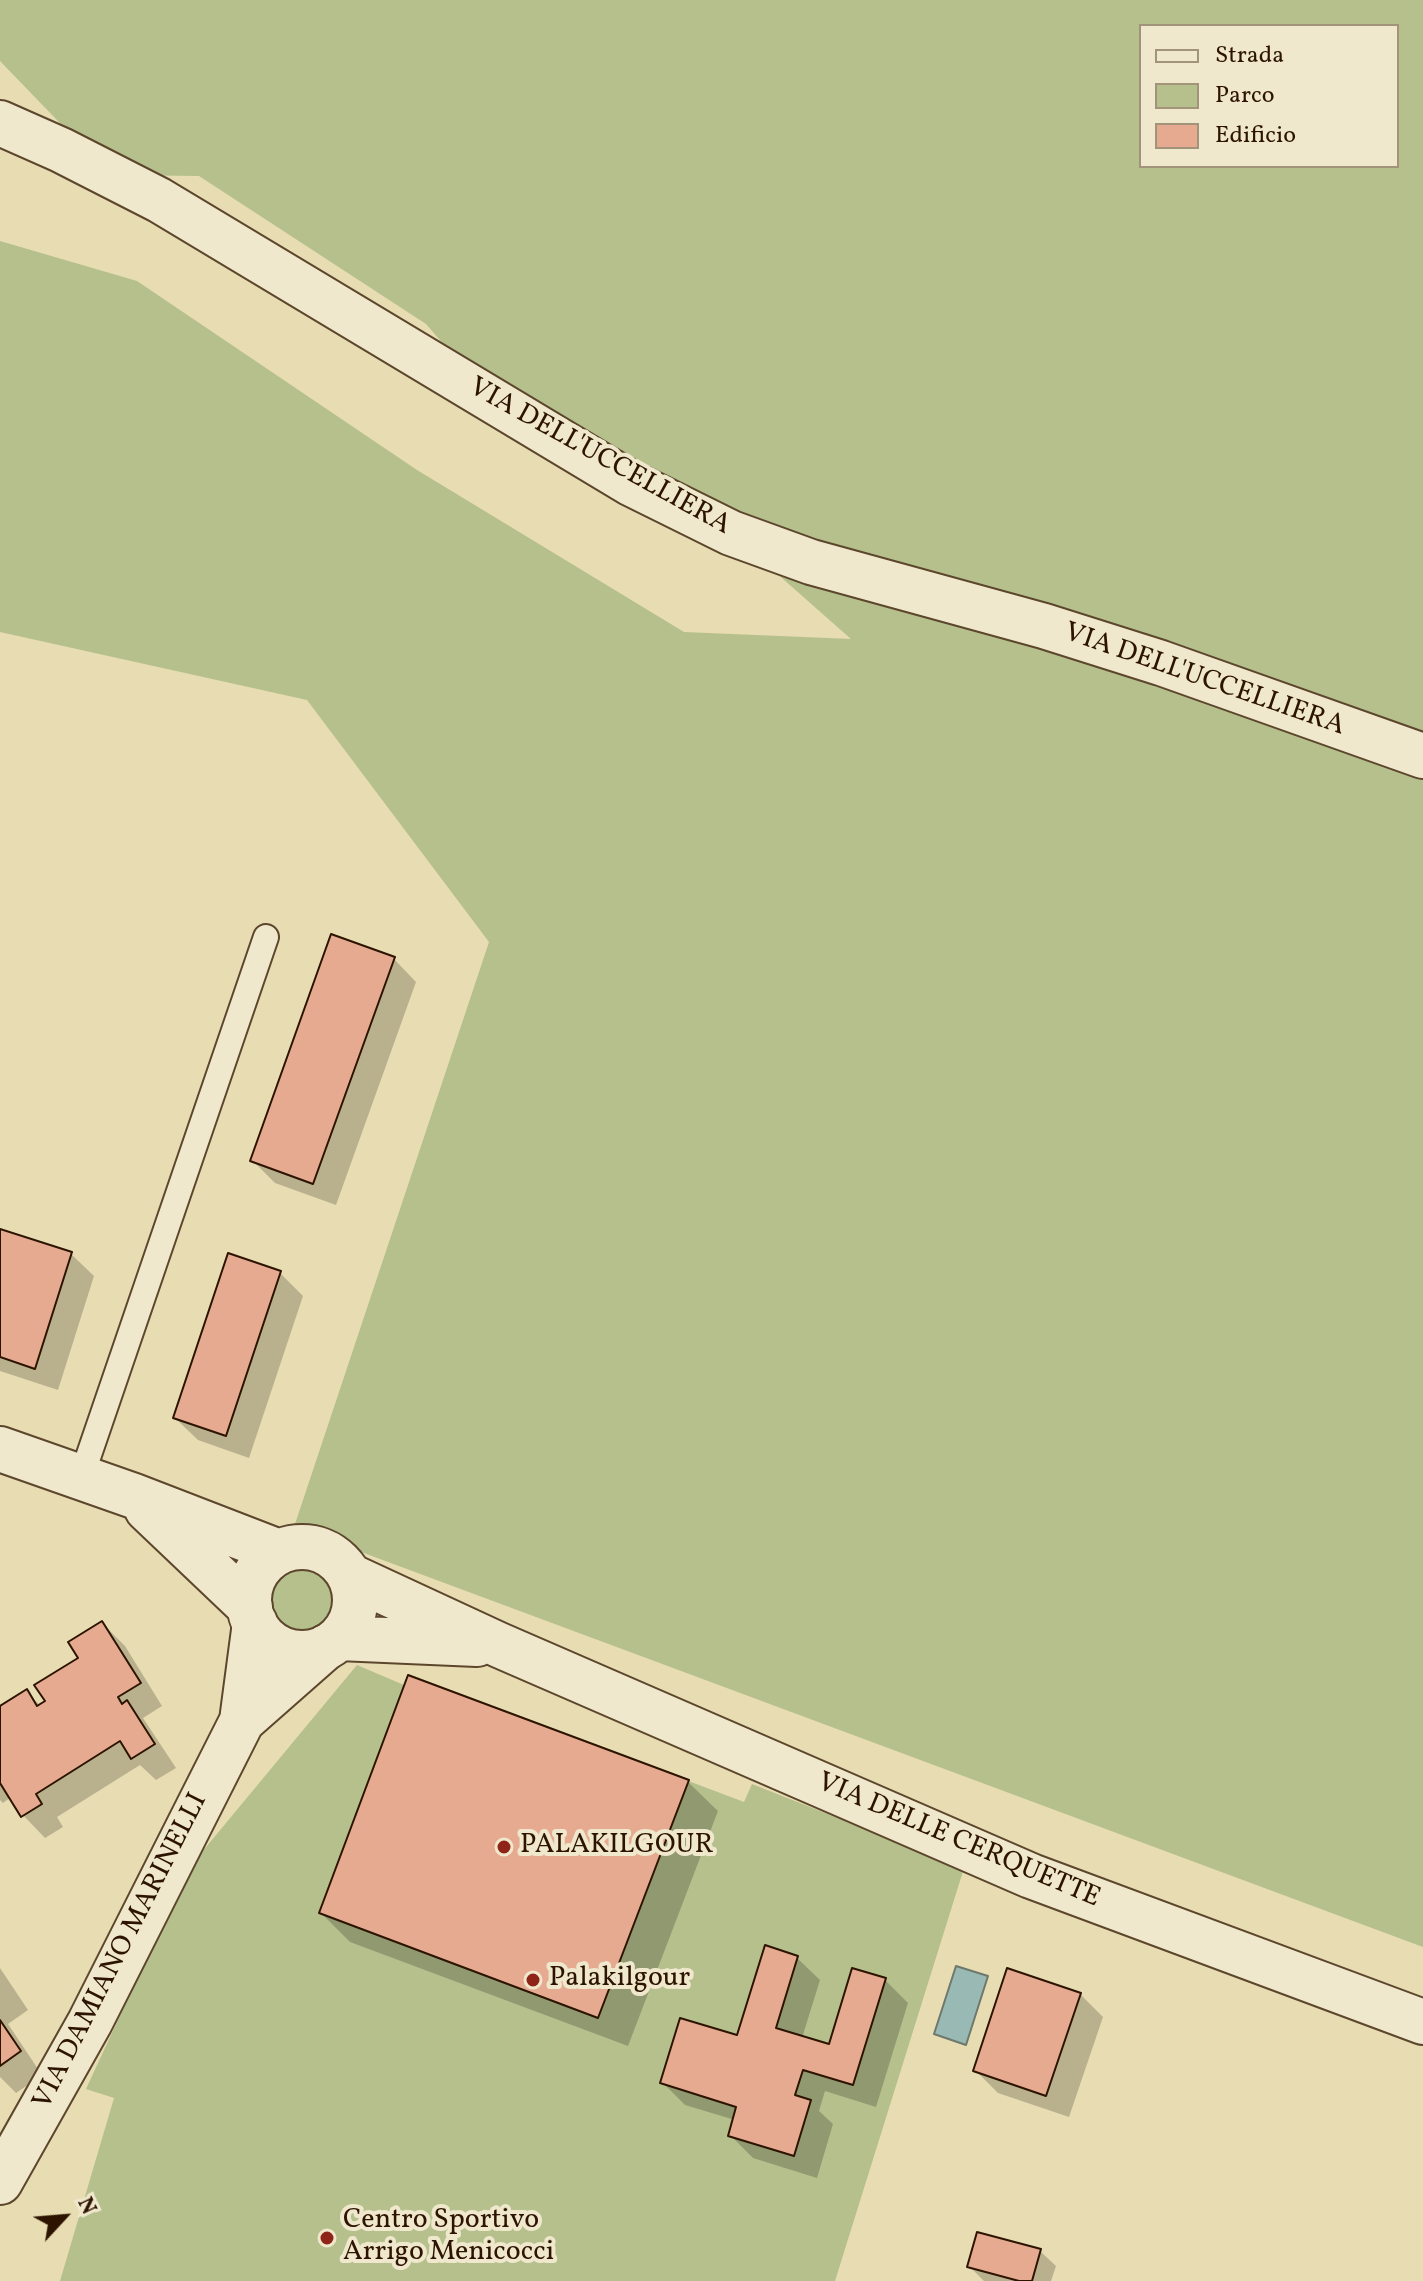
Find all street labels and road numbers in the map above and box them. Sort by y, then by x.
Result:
street label: VIA DELL'UCCELLIERA [462,372,736,544]
street label: VIA DELL'UCCELLIERA [1059,617,1349,745]
street label: VIA DELLE CERQUETTE [811,1767,1105,1917]
street label: VIA DAMIANO MARINELLI [28,1788,216,2116]

